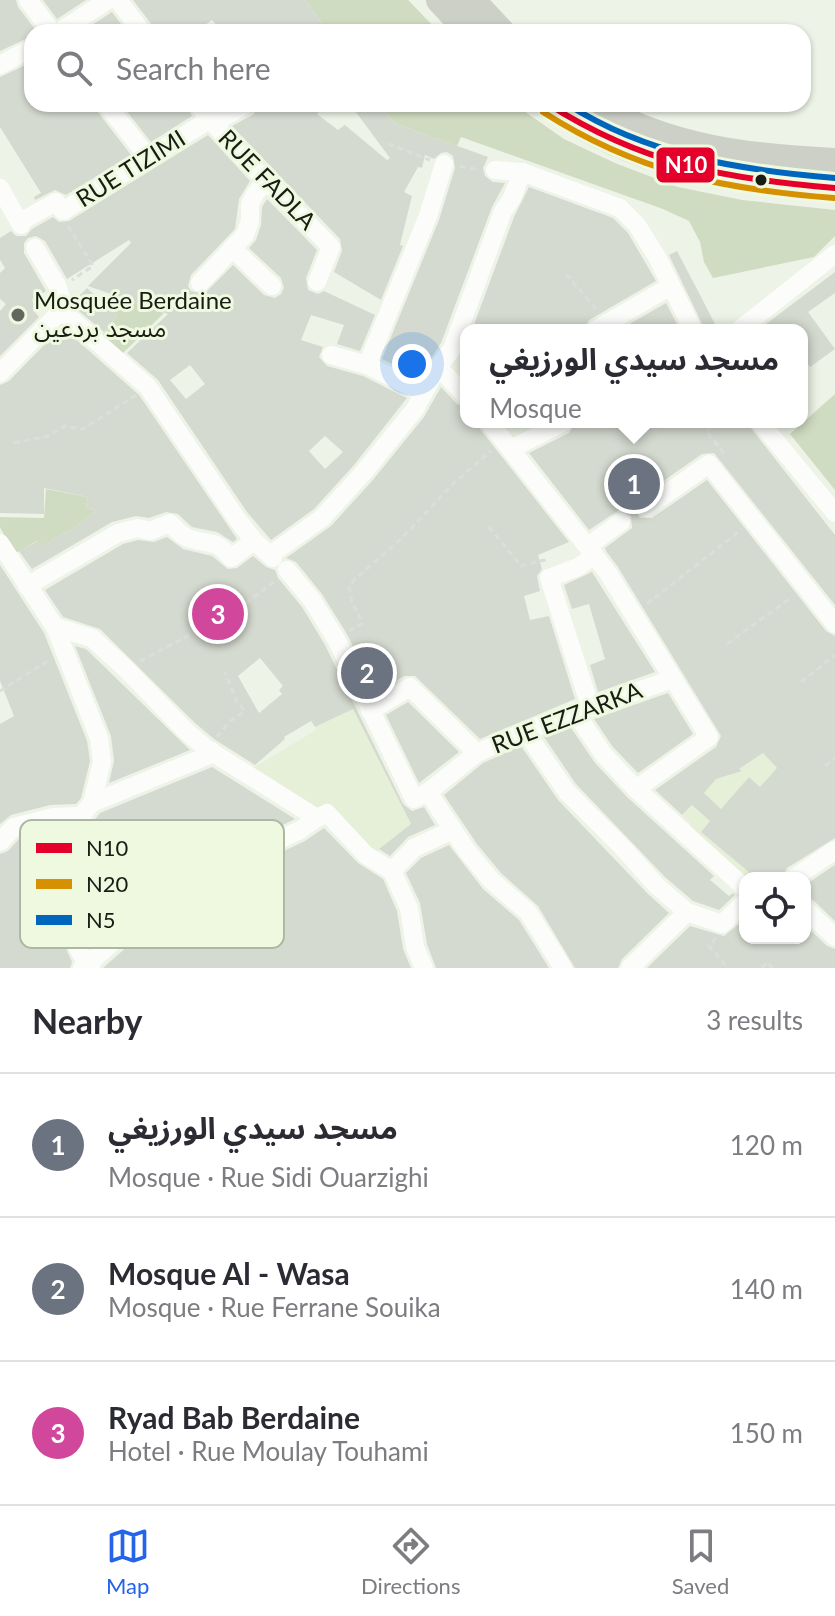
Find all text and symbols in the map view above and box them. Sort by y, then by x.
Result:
search box [24,24,811,112]
icon: search [52,46,96,90]
text: Search here [116,50,271,86]
street label: RUE TIZIMI [70,123,190,213]
street label: RUE FADLA [213,123,323,236]
line badge: N10 [655,146,716,184]
text: N10 [665,151,707,178]
unlabelled marker [753,172,769,188]
place label: Mosquée Berdaine مسجد بردعين [34,285,232,343]
marker: Mosquée Berdaine مسجد بردعين [9,306,27,324]
popup [460,324,808,428]
text: مسجد سيدي الورزيغي [489,340,779,376]
your location [392,344,432,384]
text: Mosque [489,392,582,424]
pin: 1 [608,454,660,514]
pin: 3 [192,584,244,644]
pin: 2 [341,643,393,703]
street label: RUE EZZARKA [487,674,646,759]
legend [20,820,284,948]
text: N10 [86,834,129,861]
text: N20 [86,870,129,897]
map controls [739,872,811,944]
button: locate [739,872,811,944]
text: N5 [86,906,116,933]
text: Nearby [32,1000,143,1041]
text: 3 results [706,1004,803,1036]
text: مسجد سيدي الورزيغي [108,1109,398,1145]
text: 1 [50,1129,66,1161]
text: 120 m [730,1129,803,1161]
text: Mosque · Rue Sidi Ouarzighi [108,1161,429,1193]
text: Mosque Al - Wasa [108,1255,350,1291]
text: 2 [50,1273,66,1305]
text: 140 m [730,1273,803,1305]
text: Mosque · Rue Ferrane Souika [108,1291,441,1323]
text: Ryad Bab Berdaine [108,1399,360,1435]
text: 3 [50,1417,66,1449]
text: 150 m [730,1417,803,1449]
text: Hotel · Rue Moulay Touhami [108,1435,429,1467]
tab: Map [106,1524,150,1599]
tab: Directions [361,1524,460,1599]
tab: Saved [672,1524,729,1599]

